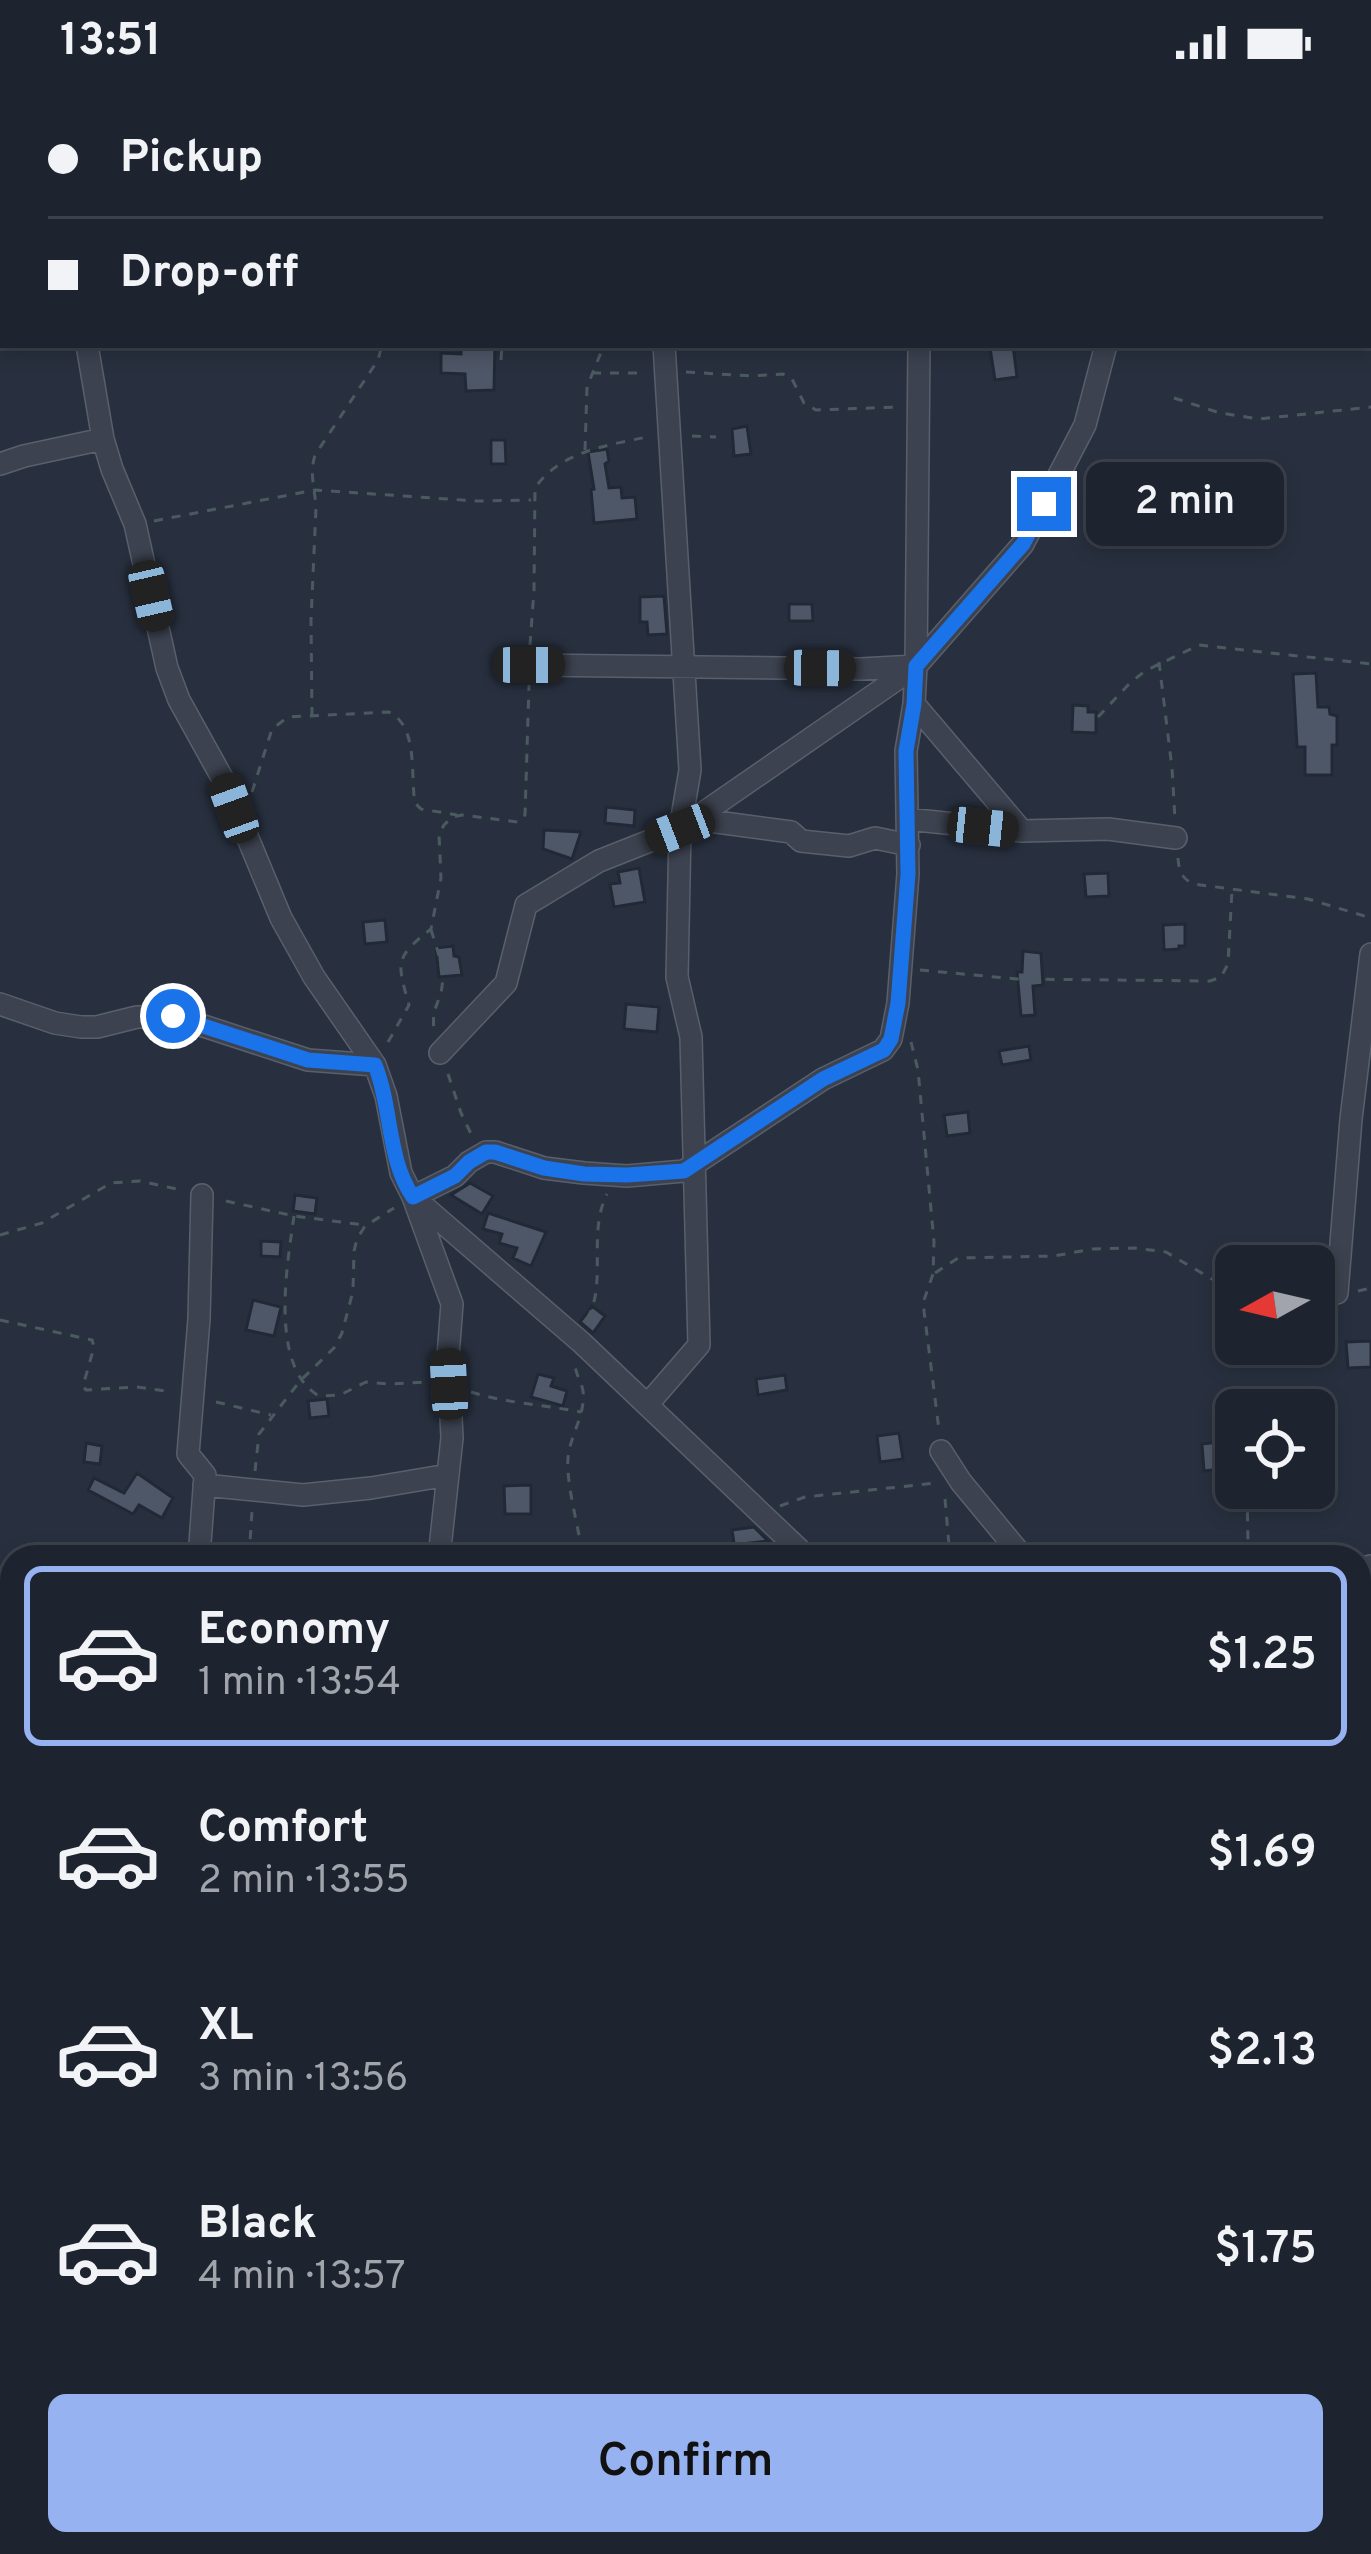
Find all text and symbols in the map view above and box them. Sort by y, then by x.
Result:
text: 13:51 [60,14,161,71]
text: Pickup [120,131,263,188]
text: Drop-off [120,246,299,303]
callout: 2 min [1086,462,1284,546]
route end [1017,477,1071,531]
text: 2 min [1135,479,1235,528]
car [125,557,177,635]
car [493,647,565,683]
car [784,649,856,687]
car [205,768,263,848]
car [640,799,720,859]
car [945,805,1021,849]
route start [146,989,200,1043]
north arrow [1215,1245,1335,1365]
map controls [1215,1245,1335,1509]
car [429,1347,469,1421]
button: locate [1215,1389,1335,1509]
icon: car [54,1602,162,1710]
text: Economy [198,1603,390,1660]
text: $1.25 [1207,1628,1317,1685]
text: 1 min · 13:54 [198,1660,401,1709]
icon: car [54,1800,162,1908]
text: Comfort [198,1801,368,1858]
text: $1.69 [1207,1826,1317,1883]
text: 2 min · 13:55 [198,1858,410,1907]
icon: car [54,1998,162,2106]
text: XL [198,1999,253,2056]
text: $2.13 [1207,2024,1317,2081]
text: 3 min · 13:56 [198,2056,408,2105]
icon: car [54,2196,162,2304]
text: Black [198,2197,317,2254]
text: $1.75 [1214,2222,1317,2279]
text: 4 min · 13:57 [198,2254,406,2303]
button: Confirm [48,2394,1323,2532]

